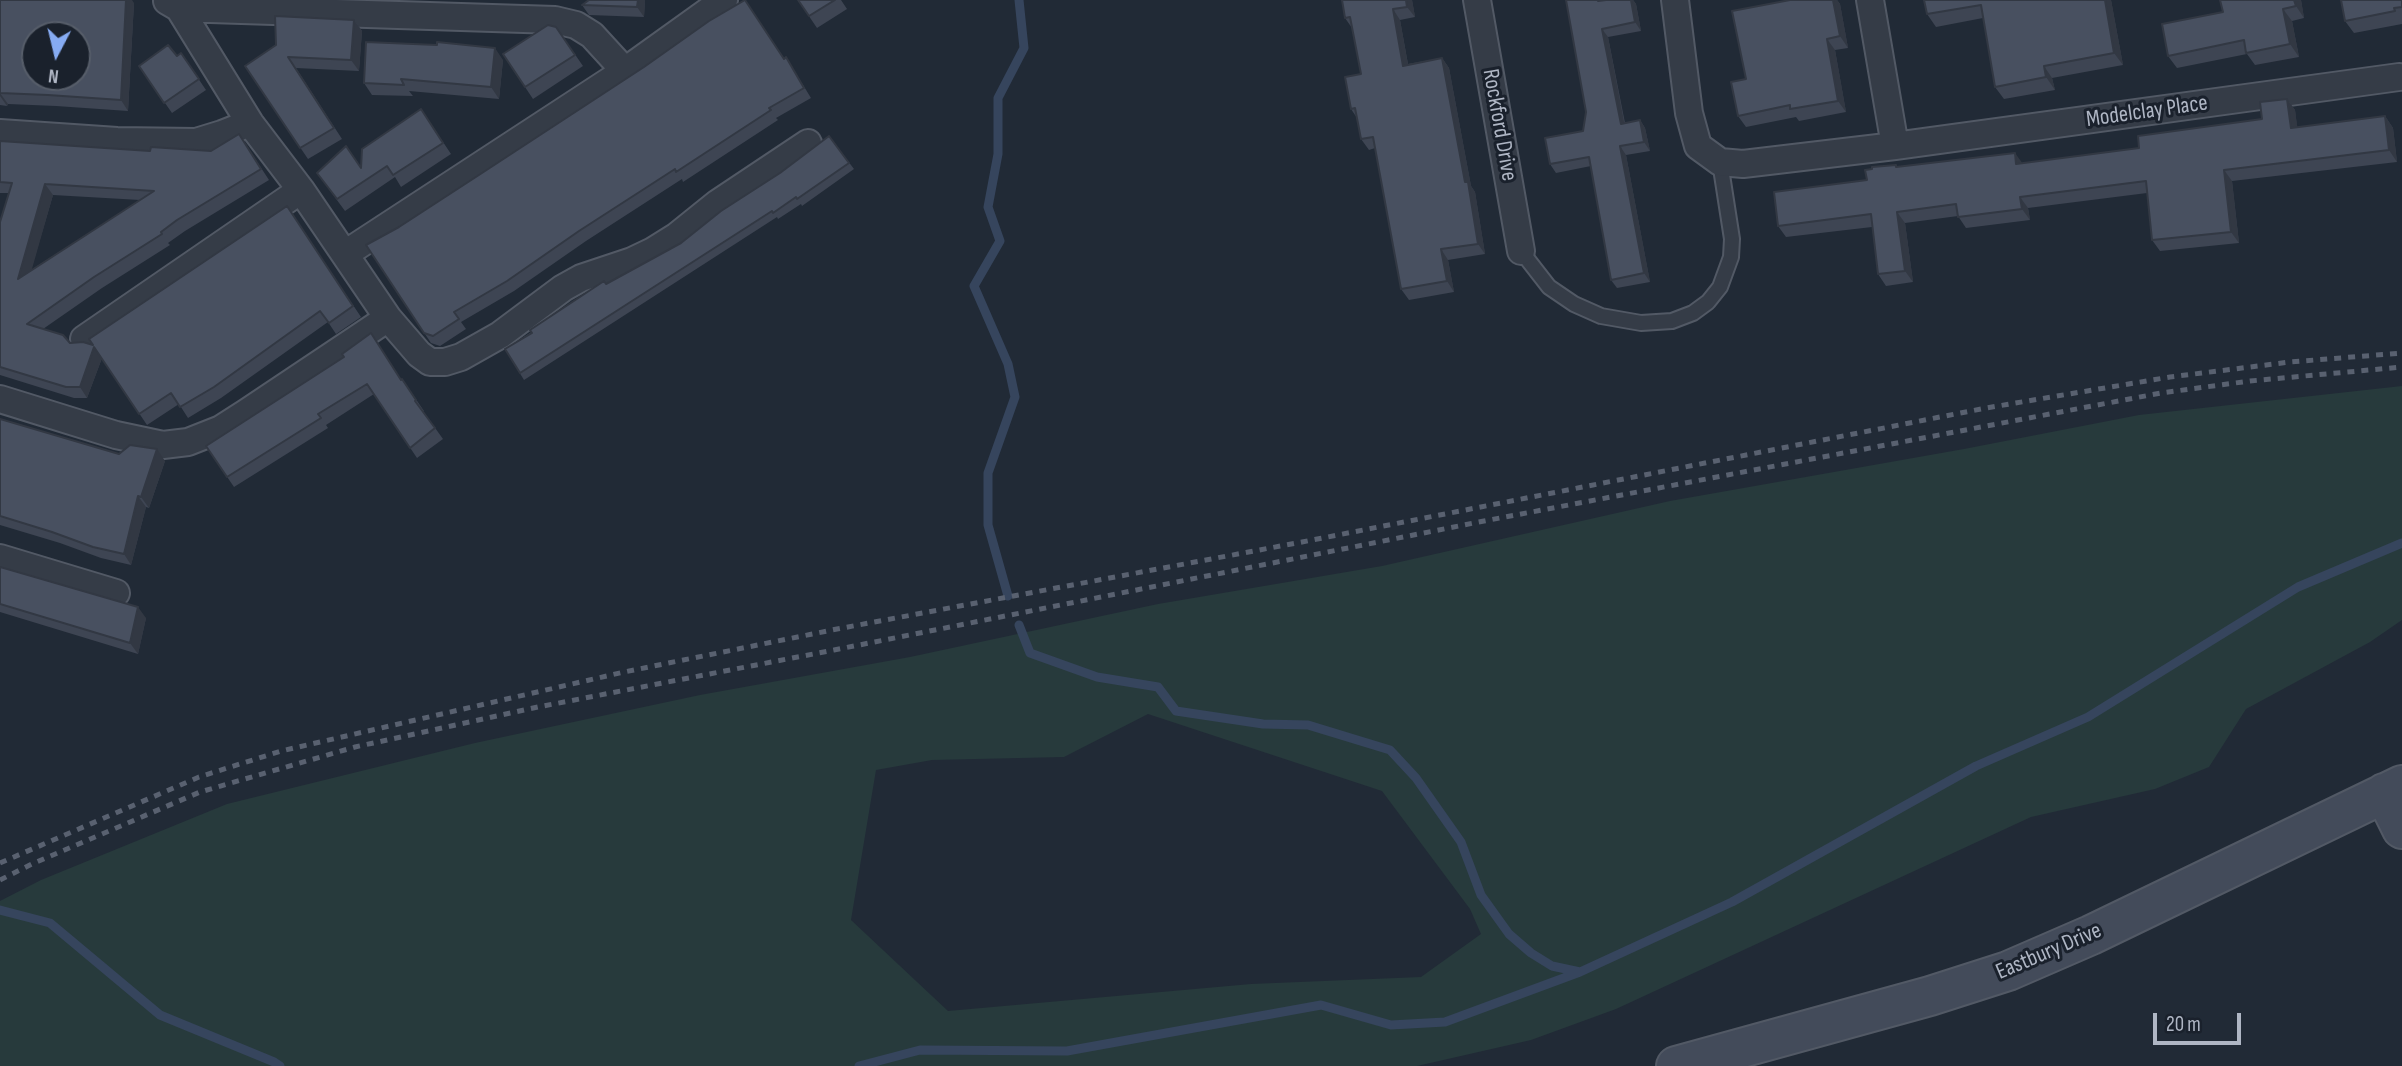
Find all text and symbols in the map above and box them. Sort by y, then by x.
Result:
north arrow [21,21,91,91]
text: N [47,63,60,87]
street label: Rockford Drive [1476,67,1522,183]
street label: Modelclay Place [2085,90,2209,134]
street label: Eastbury Drive [1992,917,2106,987]
scale bar [2157,1000,2244,1044]
text: 20 m [2166,1012,2201,1037]

